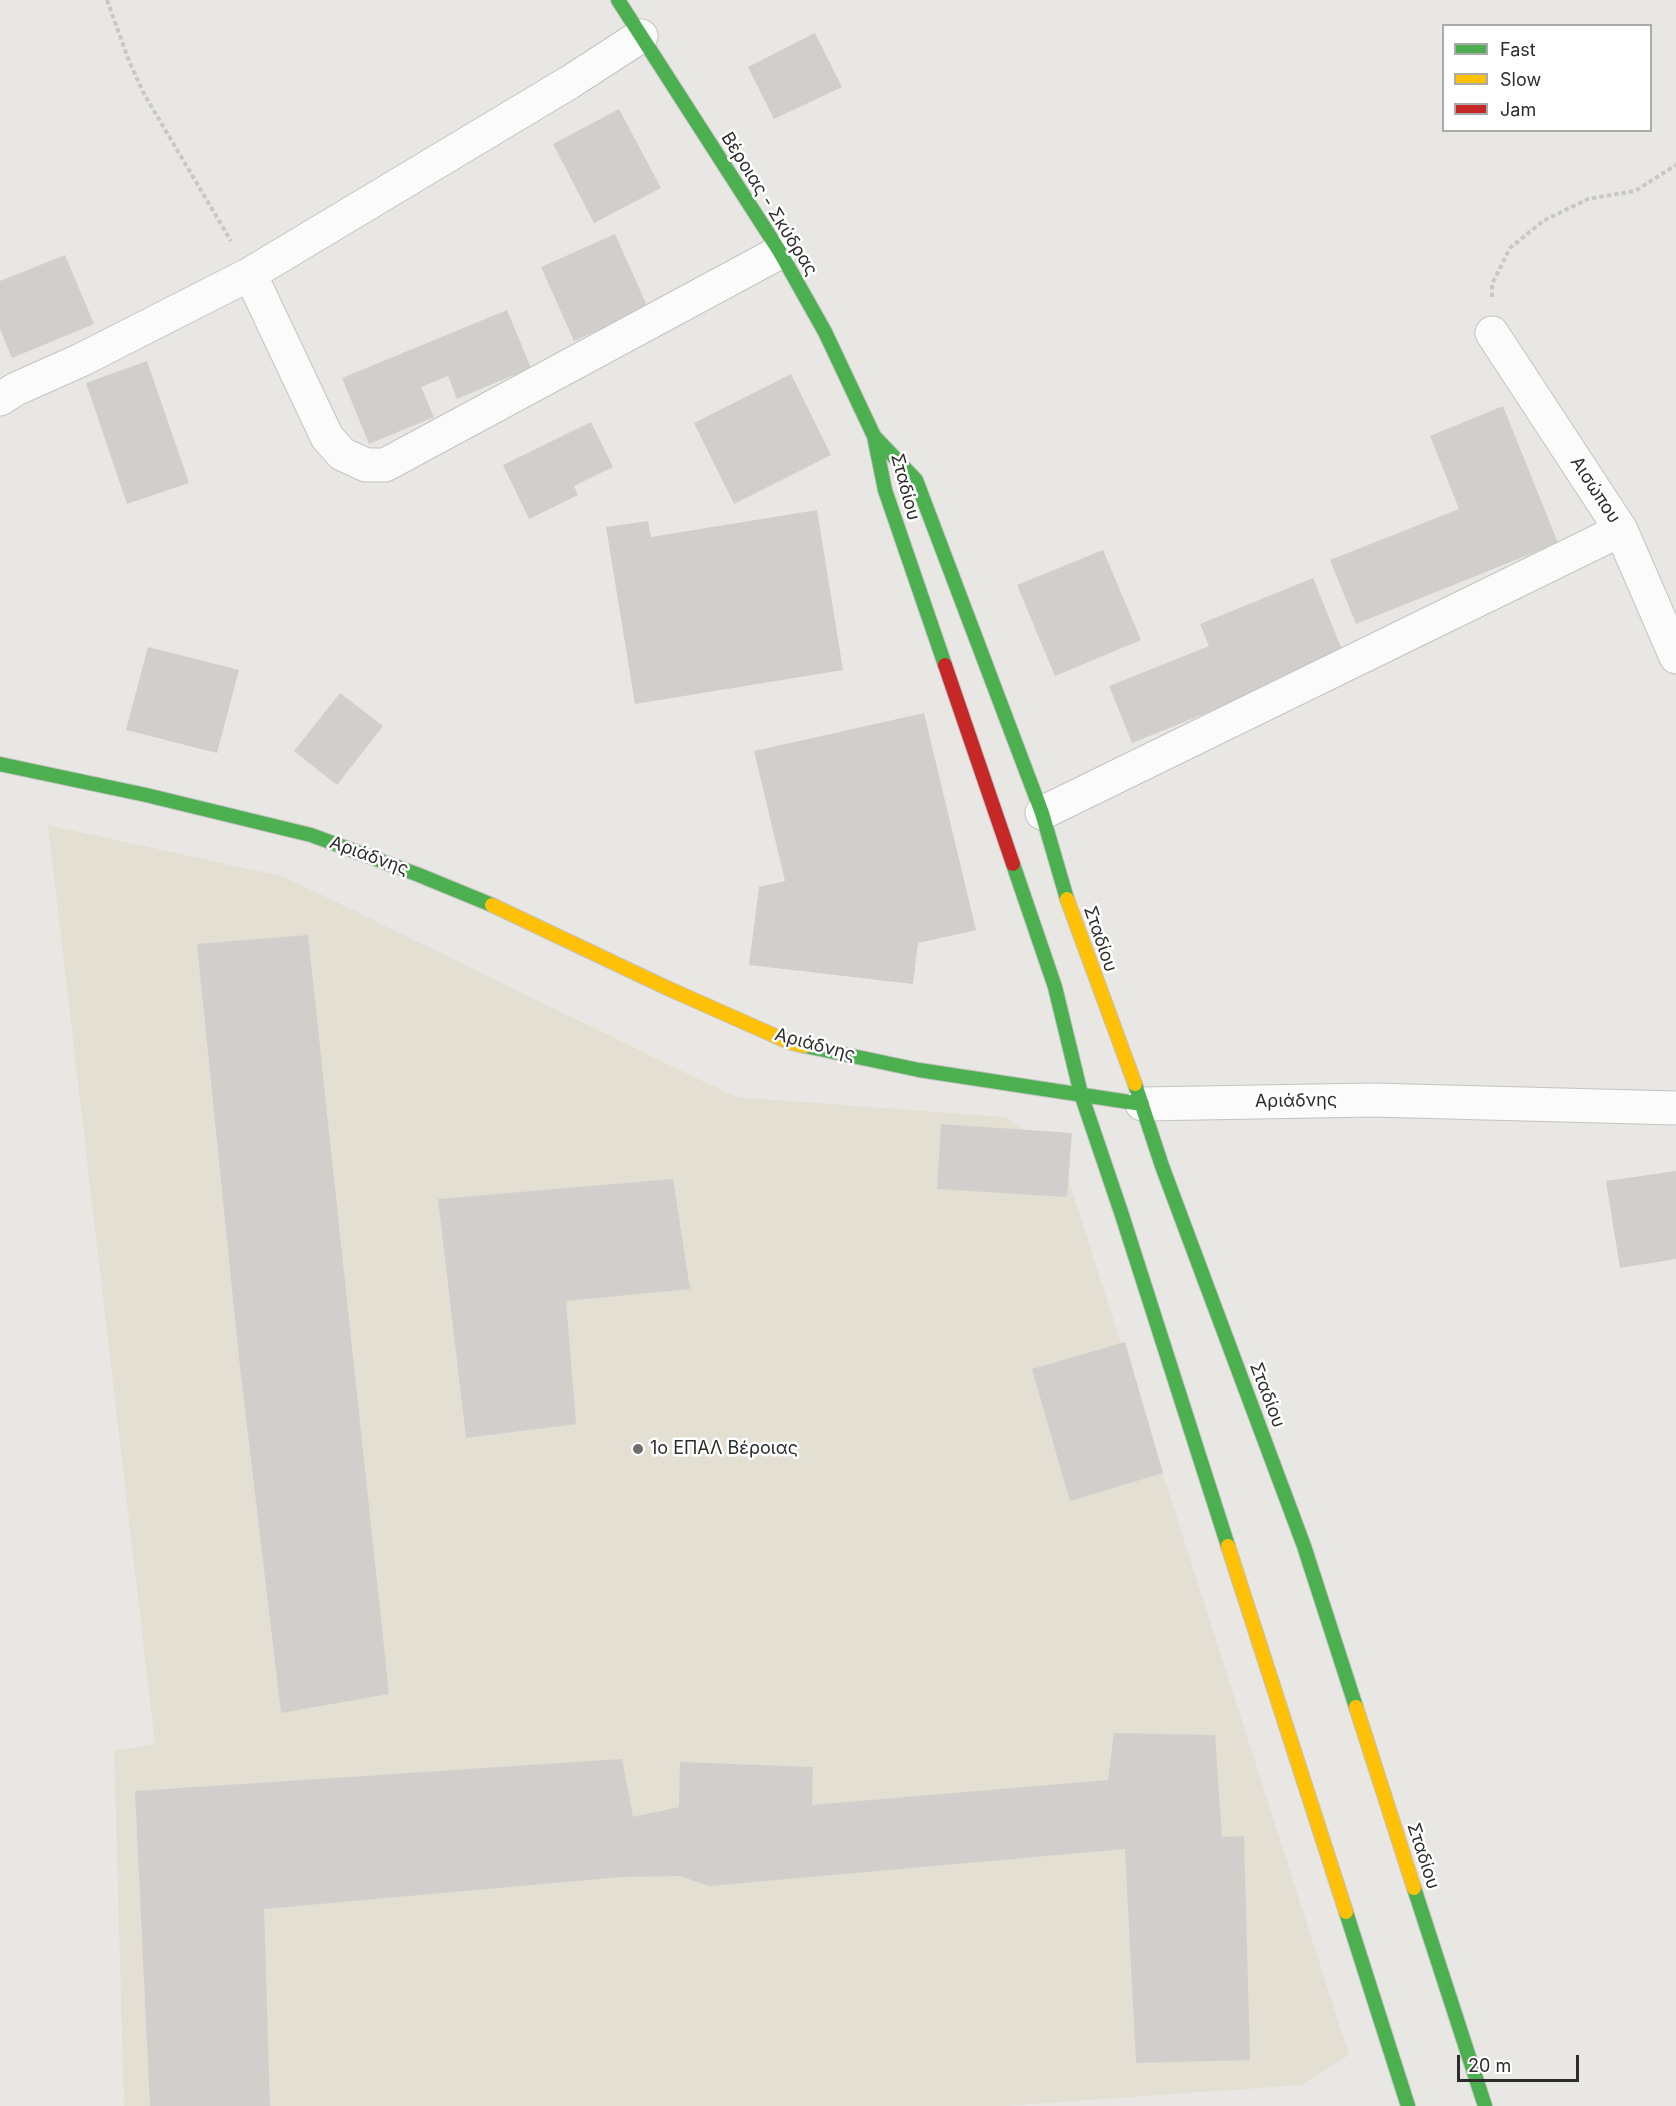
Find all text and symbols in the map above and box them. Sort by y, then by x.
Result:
legend [1442,24,1652,132]
text: Fast [1500,39,1536,60]
text: Slow [1500,69,1541,90]
text: Jam [1500,99,1536,120]
street label: Βέροιας - Σκύδρας [716,128,822,280]
street label: Σταδίου [886,451,924,523]
street label: Αισώπου [1565,453,1625,527]
street label: Αριάδνης [327,832,411,880]
street label: Σταδίου [1079,903,1121,975]
street label: Αριάδνης [772,1024,858,1066]
street label: Αριάδνης [1255,1089,1337,1113]
street label: Σταδίου [1245,1359,1289,1431]
place label: 1ο ΕΠΑΛ Βέροιας [650,1438,798,1460]
marker: 1ο ΕΠΑΛ Βέροιας [631,1442,645,1456]
street label: Σταδίου [1402,1820,1444,1892]
scale bar [1460,2043,1582,2081]
text: 20 m [1468,2055,1511,2076]

